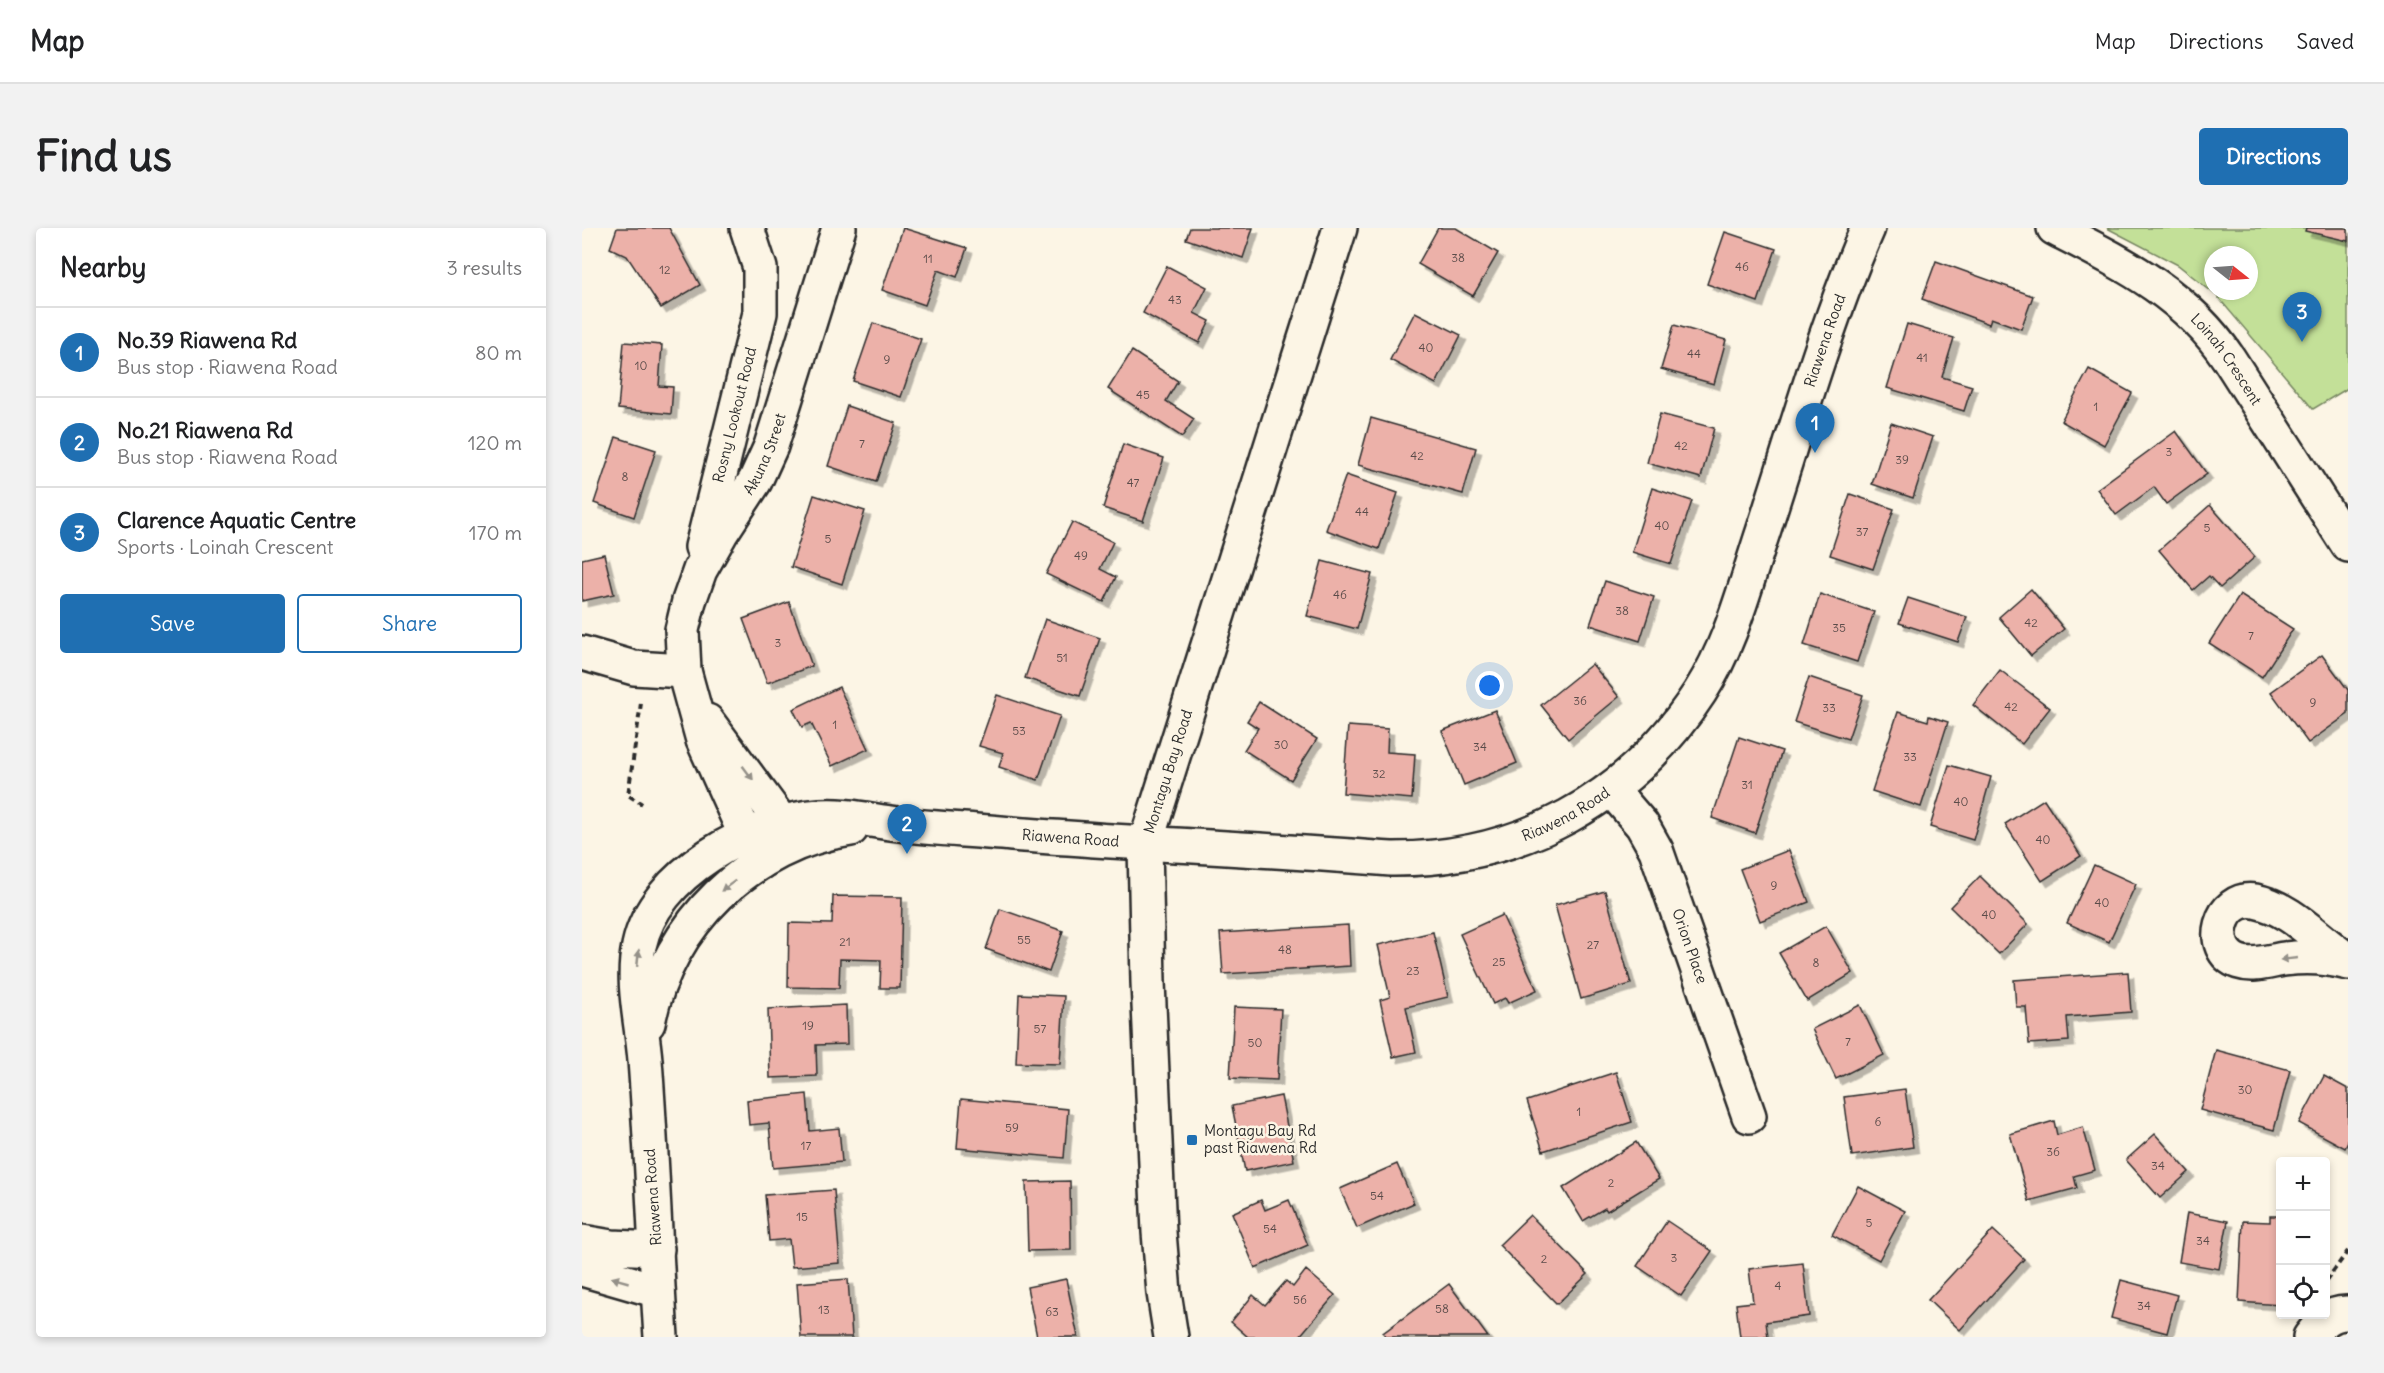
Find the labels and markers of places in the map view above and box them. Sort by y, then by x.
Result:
pin: 3 [2282,292,2322,342]
pin: 1 [1796,404,1834,453]
pin: 2 [888,804,926,854]
place label: Montagu Bay Rd past Riawena Rd [1204,1121,1317,1157]
marker: Montagu Bay Rd past Riawena Rd [1185,1133,1199,1147]

